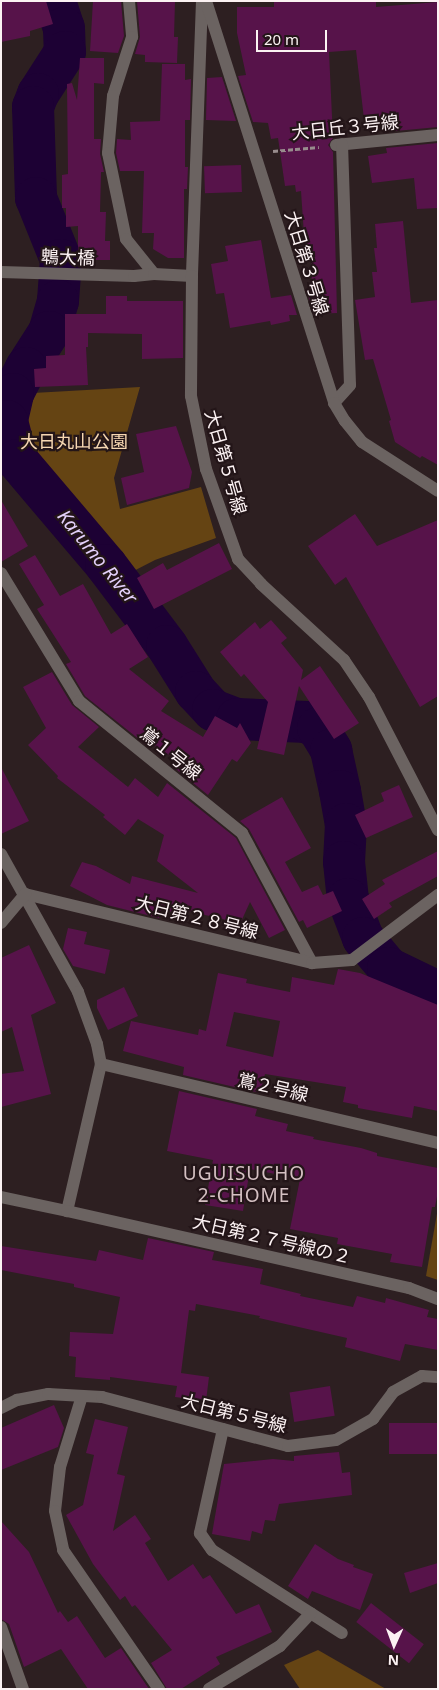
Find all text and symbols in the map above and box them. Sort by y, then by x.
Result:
scale bar [259,20,330,52]
text: 20 m [264,29,299,49]
street label: 大日丘３号線 [290,111,400,143]
street label: 大日第３号線 [281,208,333,318]
street label: 鵯大橋 [41,245,95,269]
street label: 大日第５号線 [201,407,251,517]
park label: 大日丸山公園 [20,430,128,452]
water label: Karumo River [52,506,142,608]
street label: 鴬１号線 [136,722,206,784]
street label: 大日第２８号線 [133,891,261,943]
street label: 鴬２号線 [235,1068,311,1106]
district label: UGUISUCHO 2-CHOME [182,1163,306,1207]
street label: 大日第２７号線の２ [191,1210,353,1268]
street label: 大日第５号線 [179,1389,289,1437]
north arrow [369,1620,419,1670]
text: N [387,1651,399,1670]

